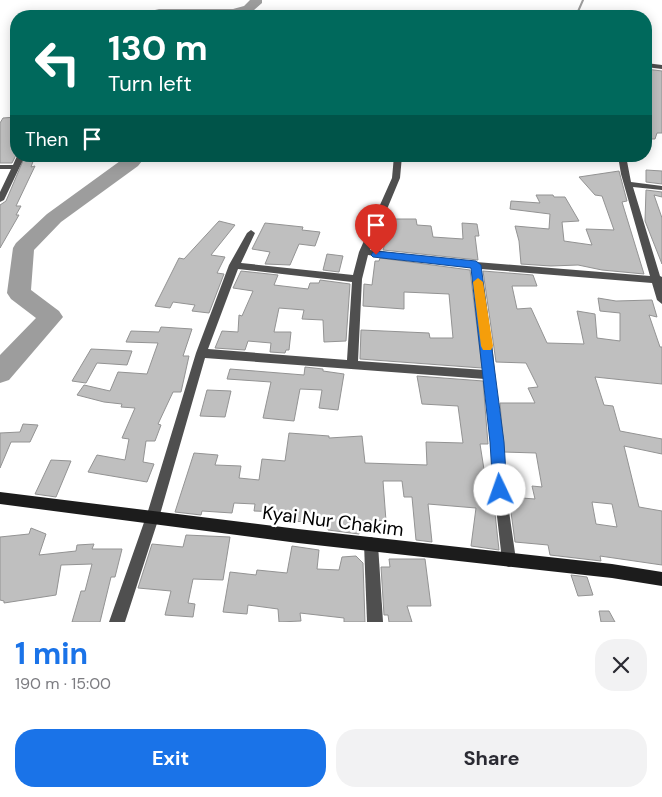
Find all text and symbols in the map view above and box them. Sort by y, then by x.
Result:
text: 130 m [108,25,208,71]
icon: left [25,30,90,95]
text: Turn left [108,69,192,98]
icon: arrive [78,125,106,153]
text: Then [25,127,68,152]
pin [355,204,397,255]
icon: arrive [362,211,390,239]
position arrow [473,463,525,515]
street label: Kyai Nur Chakim [261,500,405,542]
text: 1 min [15,634,88,673]
button: close [595,639,647,691]
text: 190 m · 15:00 [15,673,111,694]
button: Exit [15,729,326,787]
button: Share [336,729,647,787]

